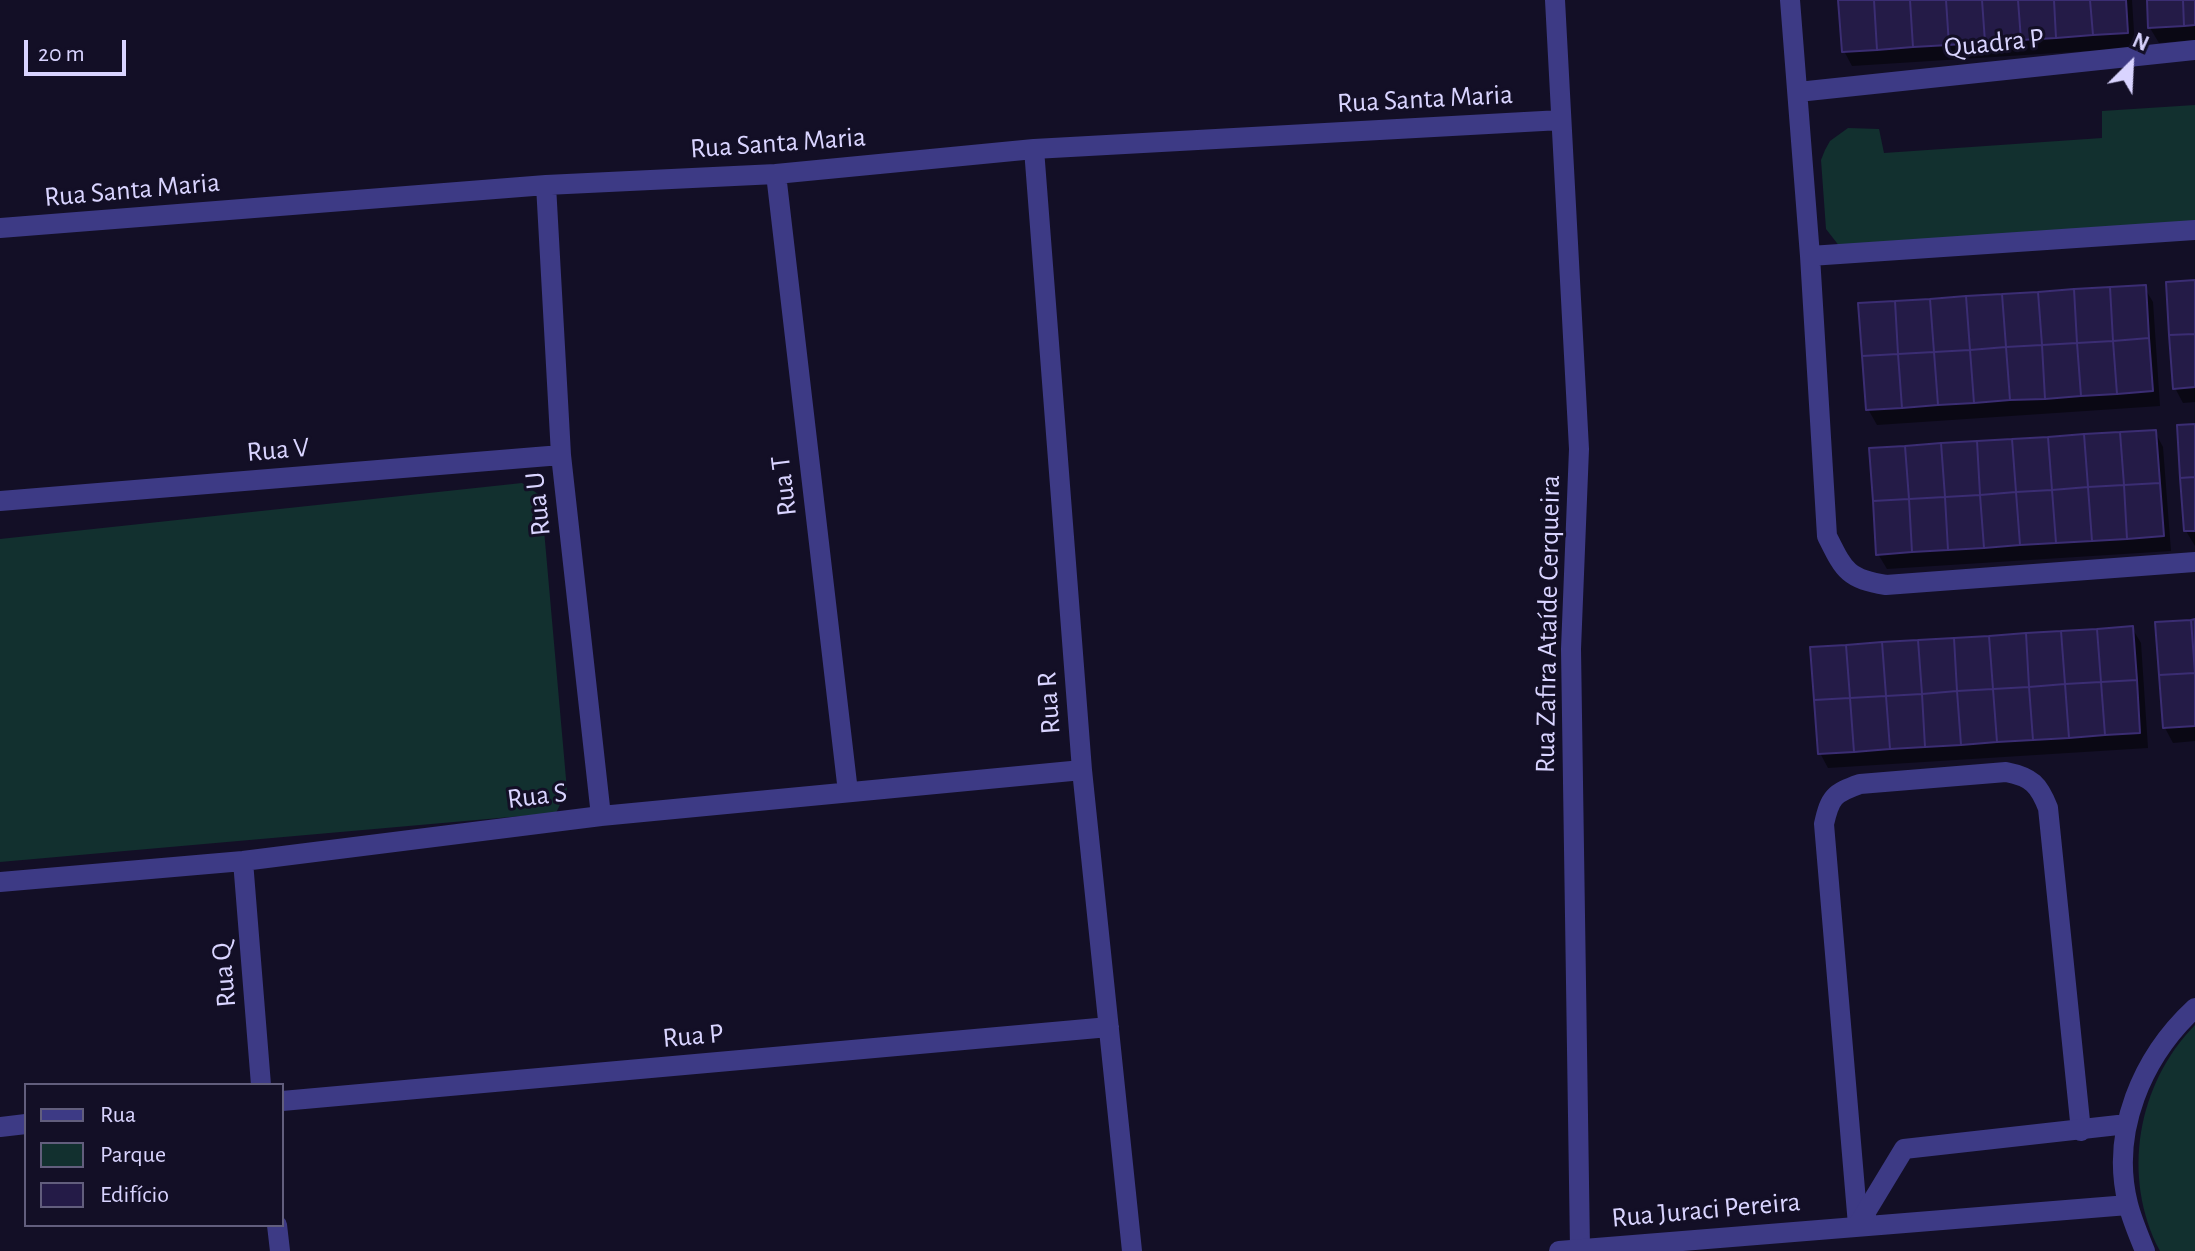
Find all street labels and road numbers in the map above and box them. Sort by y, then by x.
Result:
street label: Quadra P [1942,21,2046,65]
street label: Rua Santa Maria [1336,78,1514,120]
street label: Rua Santa Maria [689,120,867,166]
street label: Rua Santa Maria [43,166,221,214]
street label: Rua V [245,431,311,469]
street label: Rua T [764,454,804,518]
street label: Rua U [518,470,558,538]
street label: Rua Zafira Ataíde Cerqueira [1529,475,1567,773]
street label: Rua R [1030,671,1068,735]
street label: Rua S [505,776,569,816]
street label: Rua Q [204,941,244,1009]
street label: Rua P [661,1017,725,1055]
street label: Rua Juraci Pereira [1610,1185,1802,1235]

